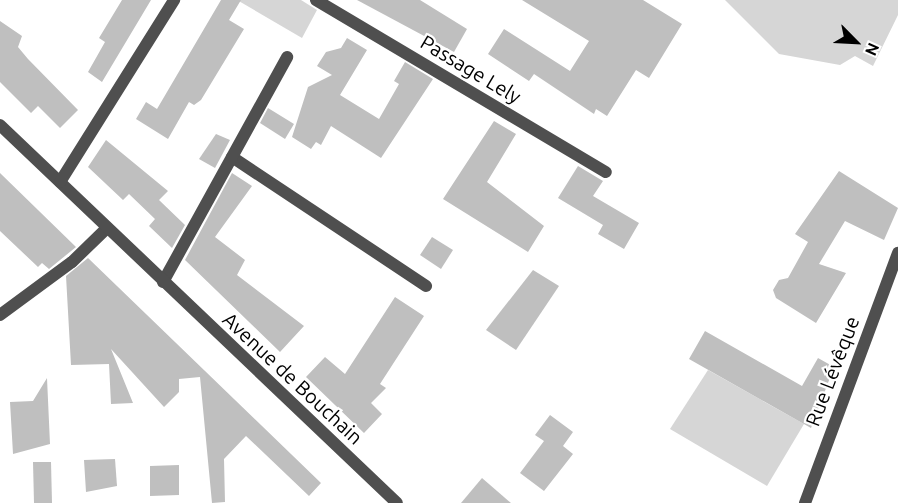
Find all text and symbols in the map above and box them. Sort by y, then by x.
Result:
north arrow [826,12,886,72]
street label: Passage Lely [416,30,526,108]
text: N [862,40,883,58]
street label: Avenue de Bouchain [218,307,368,449]
street label: Rue Lévêque [800,313,864,429]

